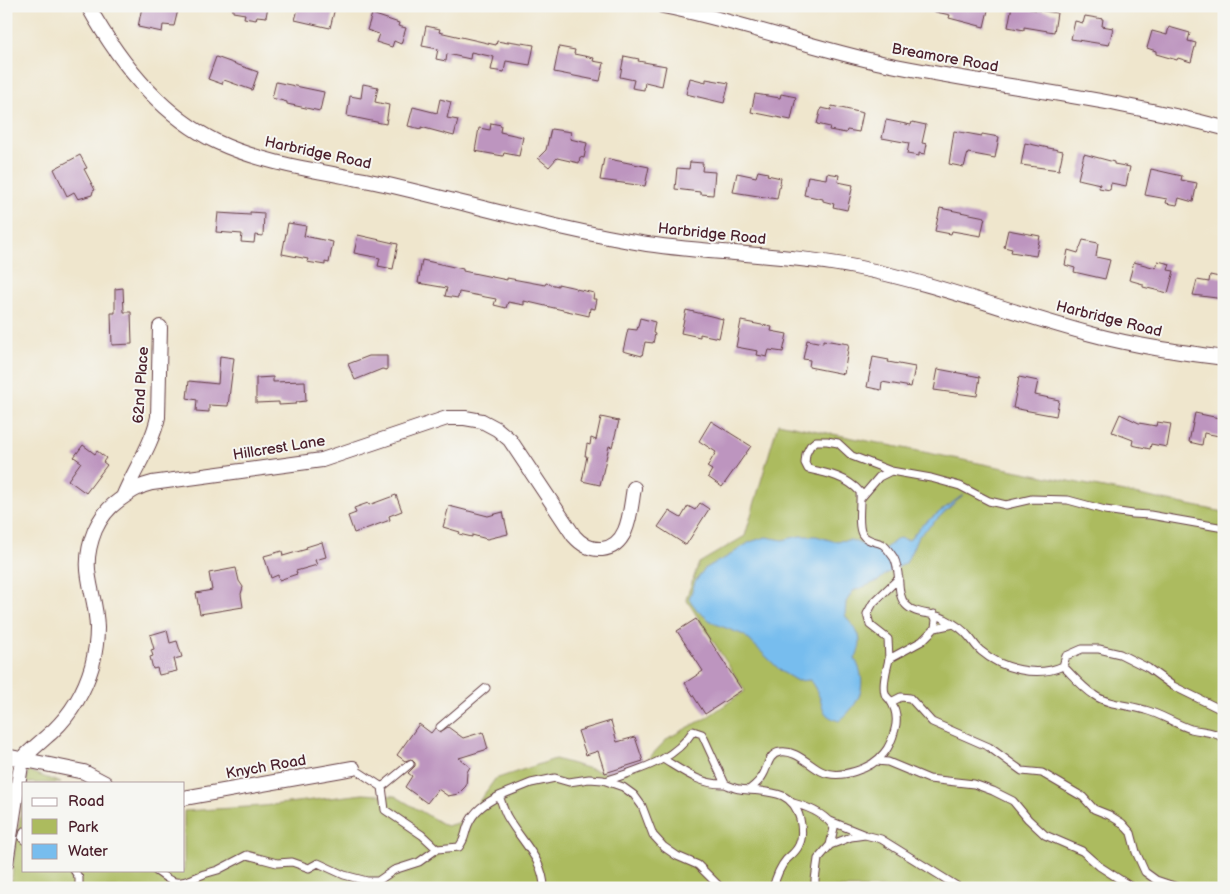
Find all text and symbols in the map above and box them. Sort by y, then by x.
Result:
street label: Breamore Road [890,39,1000,77]
street label: Harbridge Road [263,132,373,174]
street label: Harbridge Road [657,219,767,249]
street label: Harbridge Road [1054,297,1164,341]
street label: 62nd Place [129,346,153,424]
street label: Hillcrest Lane [232,431,327,465]
street label: Knych Road [224,751,308,783]
legend [22,782,185,872]
text: Road [68,792,104,811]
text: Park [68,818,99,837]
text: Water [68,842,108,861]

